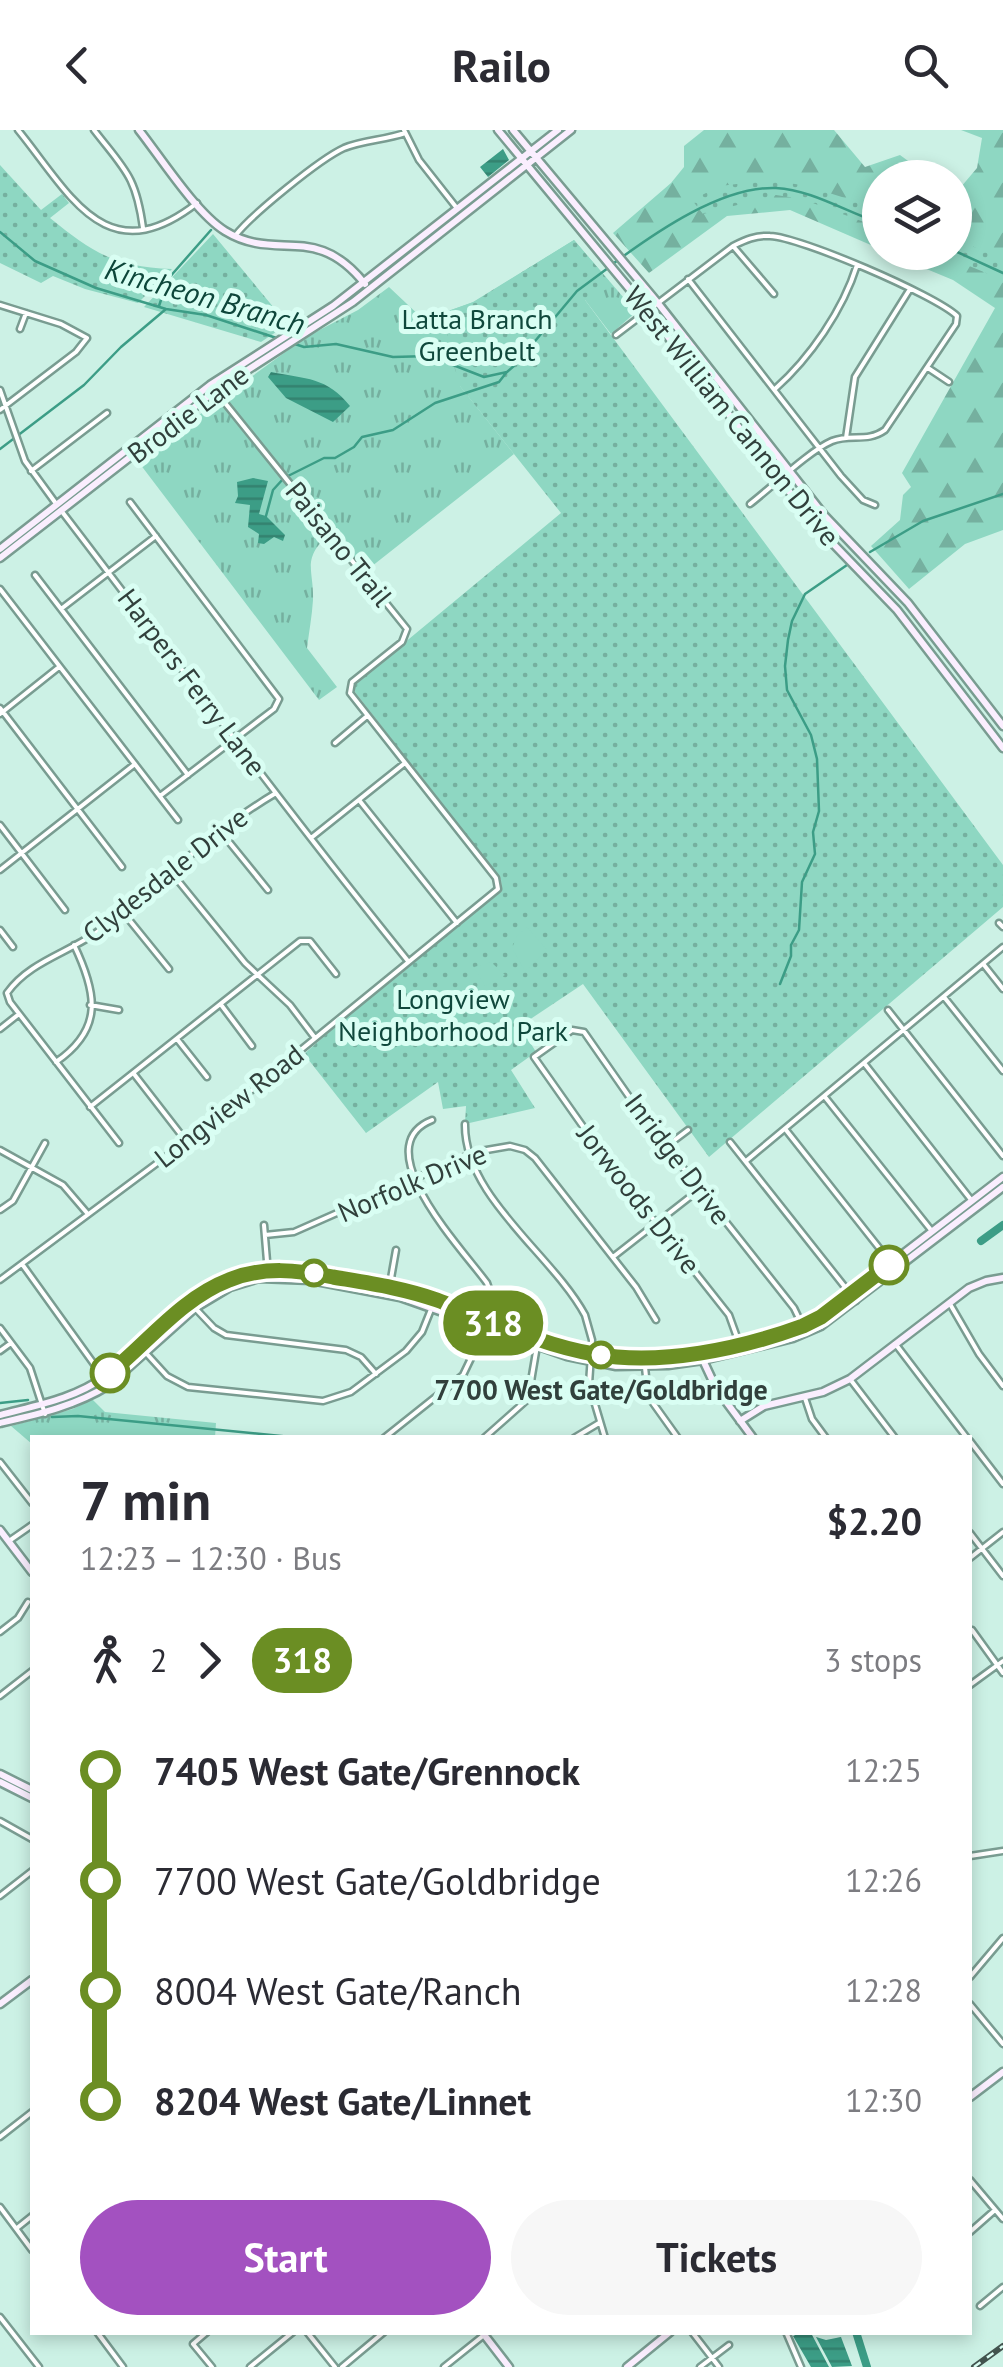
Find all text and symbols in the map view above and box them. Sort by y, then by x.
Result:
text: Railo [452,36,551,94]
icon: back [50,38,105,93]
icon: search [898,38,953,93]
map controls [862,160,972,270]
button: layers [862,160,972,270]
water label: Kincheon Branch [101,248,310,343]
street label: West William Cannon Drive [616,278,849,553]
park label: Latta Branch Greenbelt [401,300,553,369]
street label: Brodie Lane [120,356,256,471]
street label: Paisano Trail [278,474,401,614]
street label: Harpers Ferry Lane [110,581,275,783]
street label: Clydesdale Drive [75,799,255,951]
park label: Longview Neighborhood Park [338,980,569,1049]
street label: Longview Road [146,1036,311,1176]
street label: Inridge Drive [617,1086,740,1232]
street label: Jorwoods Drive [569,1116,709,1281]
street label: Norfolk Drive [332,1135,492,1230]
unlabelled marker [870,1246,908,1284]
unlabelled marker [301,1260,327,1286]
line badge: 318 [436,1290,550,1356]
text: 318 [463,1300,523,1346]
marker: 7700 West Gate/Goldbridge [588,1342,614,1368]
unlabelled marker [91,1354,129,1392]
place label: 7700 West Gate/Goldbridge [434,1371,768,1408]
text: 7 min [80,1464,211,1535]
text: $2.20 [826,1496,922,1545]
text: 12:23 – 12:30 · Bus [80,1537,342,1579]
icon: walk [80,1633,135,1688]
icon: forward [182,1633,237,1688]
text: 318 [272,1637,332,1683]
text: 2 [150,1639,167,1681]
text: 3 stops [824,1639,922,1681]
text: 7405 West Gate/Grennock [154,1746,580,1795]
text: 12:25 [845,1749,922,1791]
text: 7700 West Gate/Goldbridge [154,1856,601,1905]
text: 12:26 [845,1859,922,1901]
text: 8004 West Gate/Ranch [154,1966,522,2015]
text: 12:28 [845,1969,922,2011]
text: 8204 West Gate/Linnet [154,2076,531,2125]
text: 12:30 [845,2079,922,2121]
button: Start [80,2200,491,2315]
button: Tickets [511,2200,922,2315]

